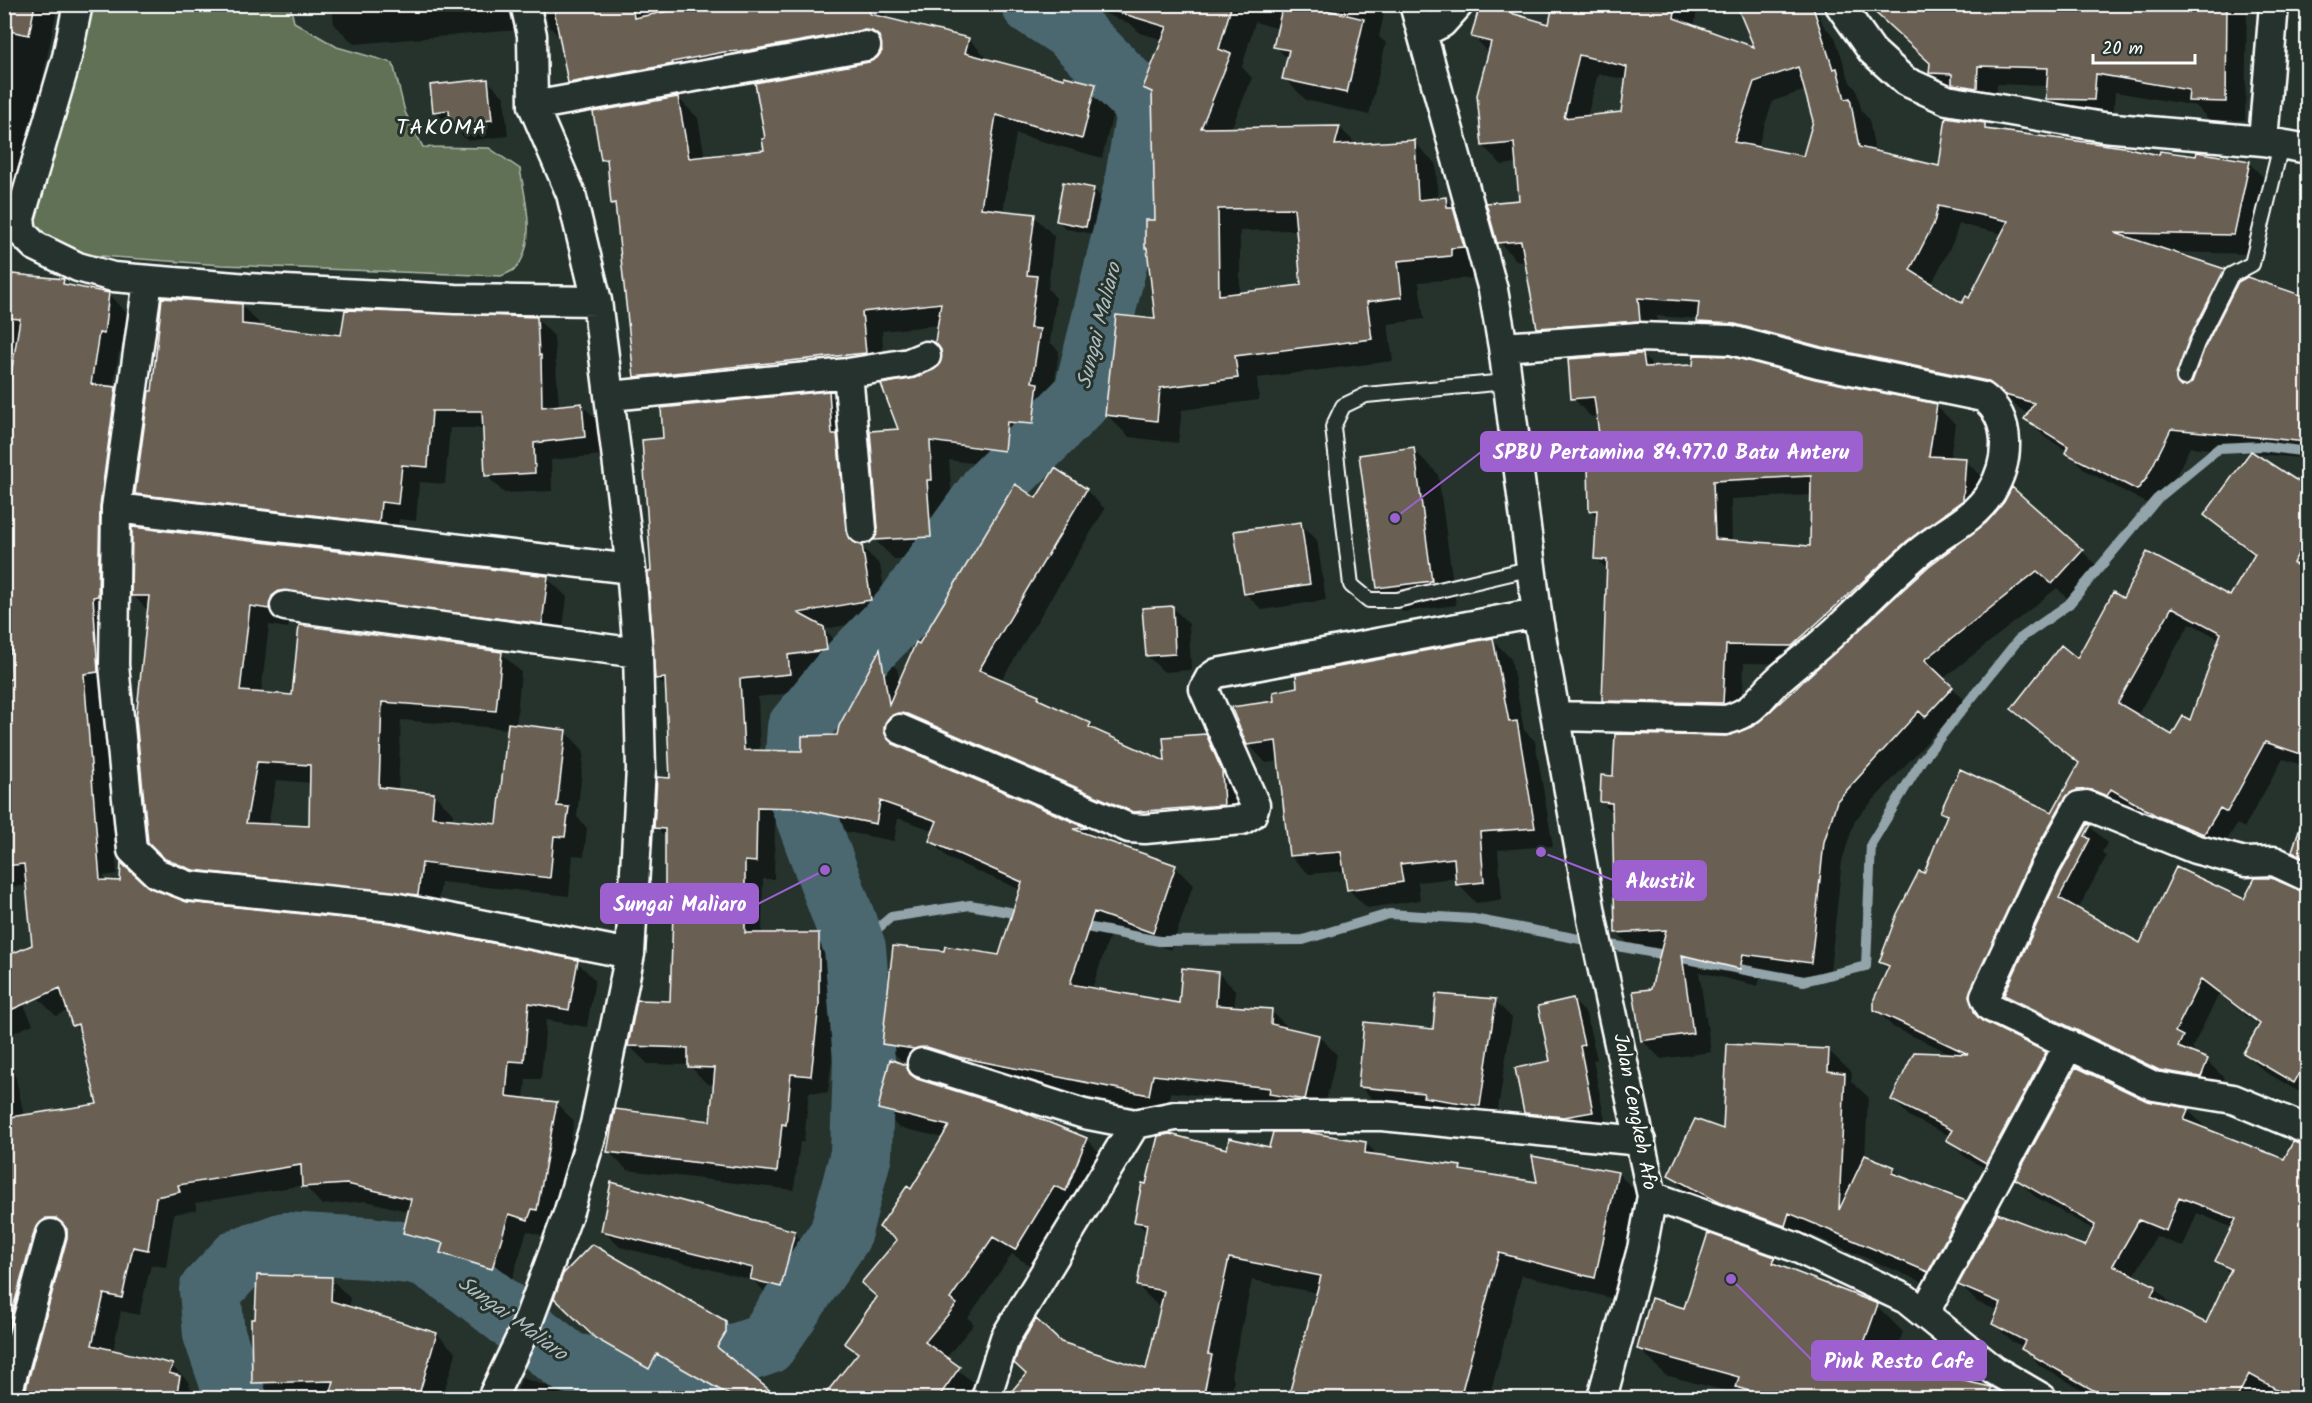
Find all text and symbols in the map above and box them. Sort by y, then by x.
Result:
scale bar [2093,27,2195,65]
text: 20 m [2102,35,2143,64]
district label: TAKOMA [396,111,488,146]
water label: Sungai Maliaro [1068,258,1132,392]
callout: SPBU Pertamina 84.977.0 Batu Anteru [1481,432,1862,471]
text: SPBU Pertamina 84.977.0 Batu Anteru [1493,437,1850,470]
callout: Akustik [1613,861,1706,900]
text: Akustik [1626,866,1695,899]
callout: Sungai Maliaro [601,884,758,923]
text: Sungai Maliaro [613,889,747,922]
street label: Jalan Cengkeh Afo [1603,1031,1665,1193]
water label: Sungai Maliaro [450,1268,575,1371]
callout: Pink Resto Cafe [1812,1341,1986,1380]
text: Pink Resto Cafe [1824,1346,1974,1379]

